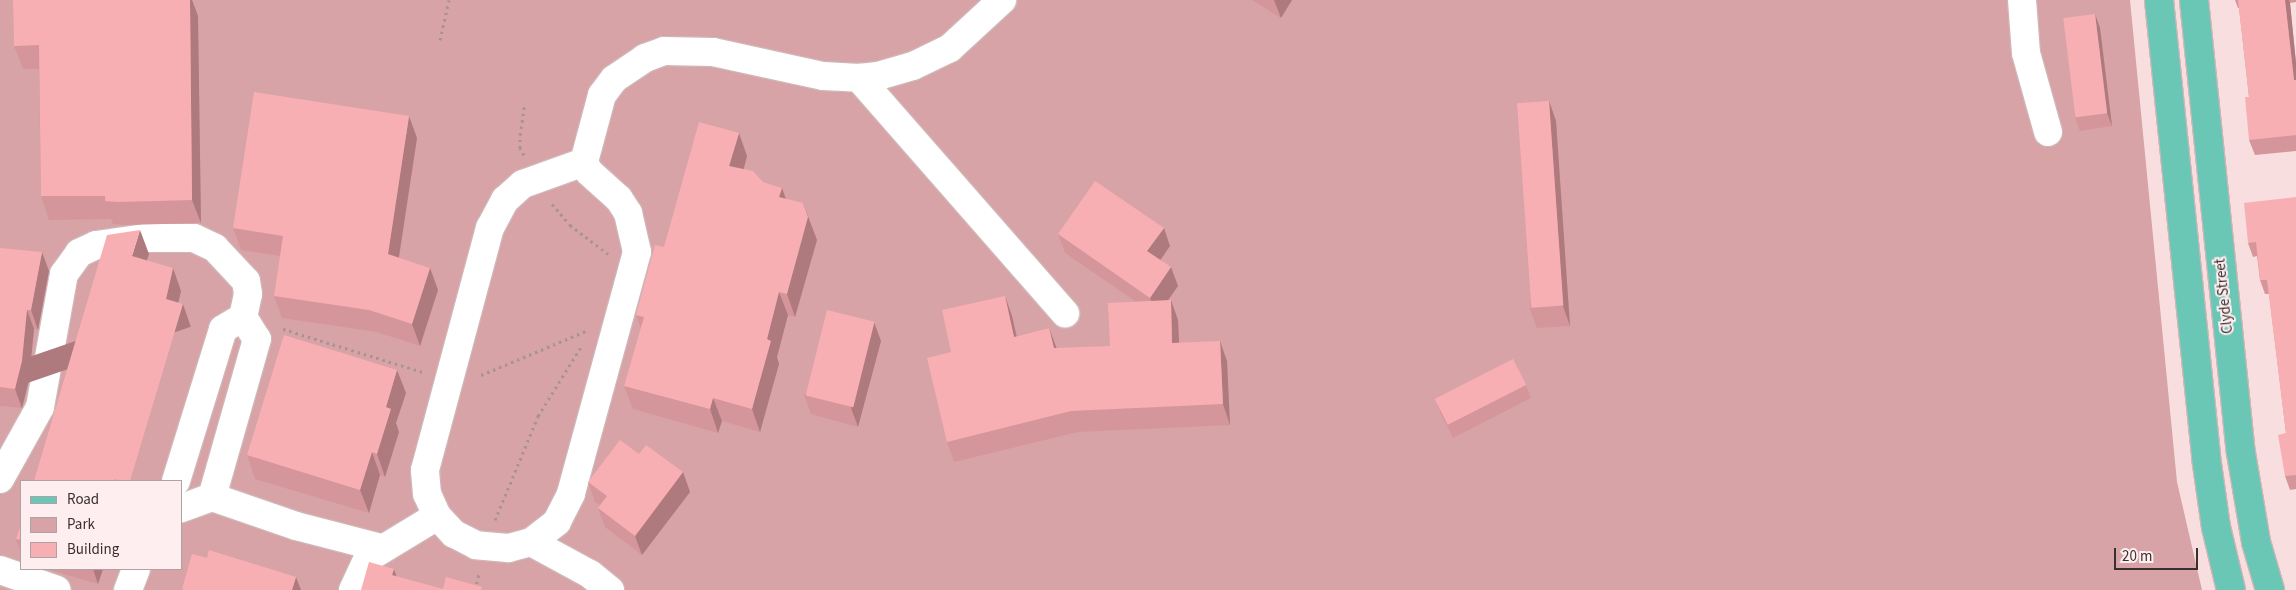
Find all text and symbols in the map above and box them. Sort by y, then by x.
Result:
street label: Clyde Street [2211,257,2237,335]
legend [20,480,182,570]
text: Road [67,489,99,510]
text: Park [67,514,95,535]
scale bar [2116,538,2200,570]
text: Building [67,539,119,560]
text: 20 m [2122,546,2152,567]

